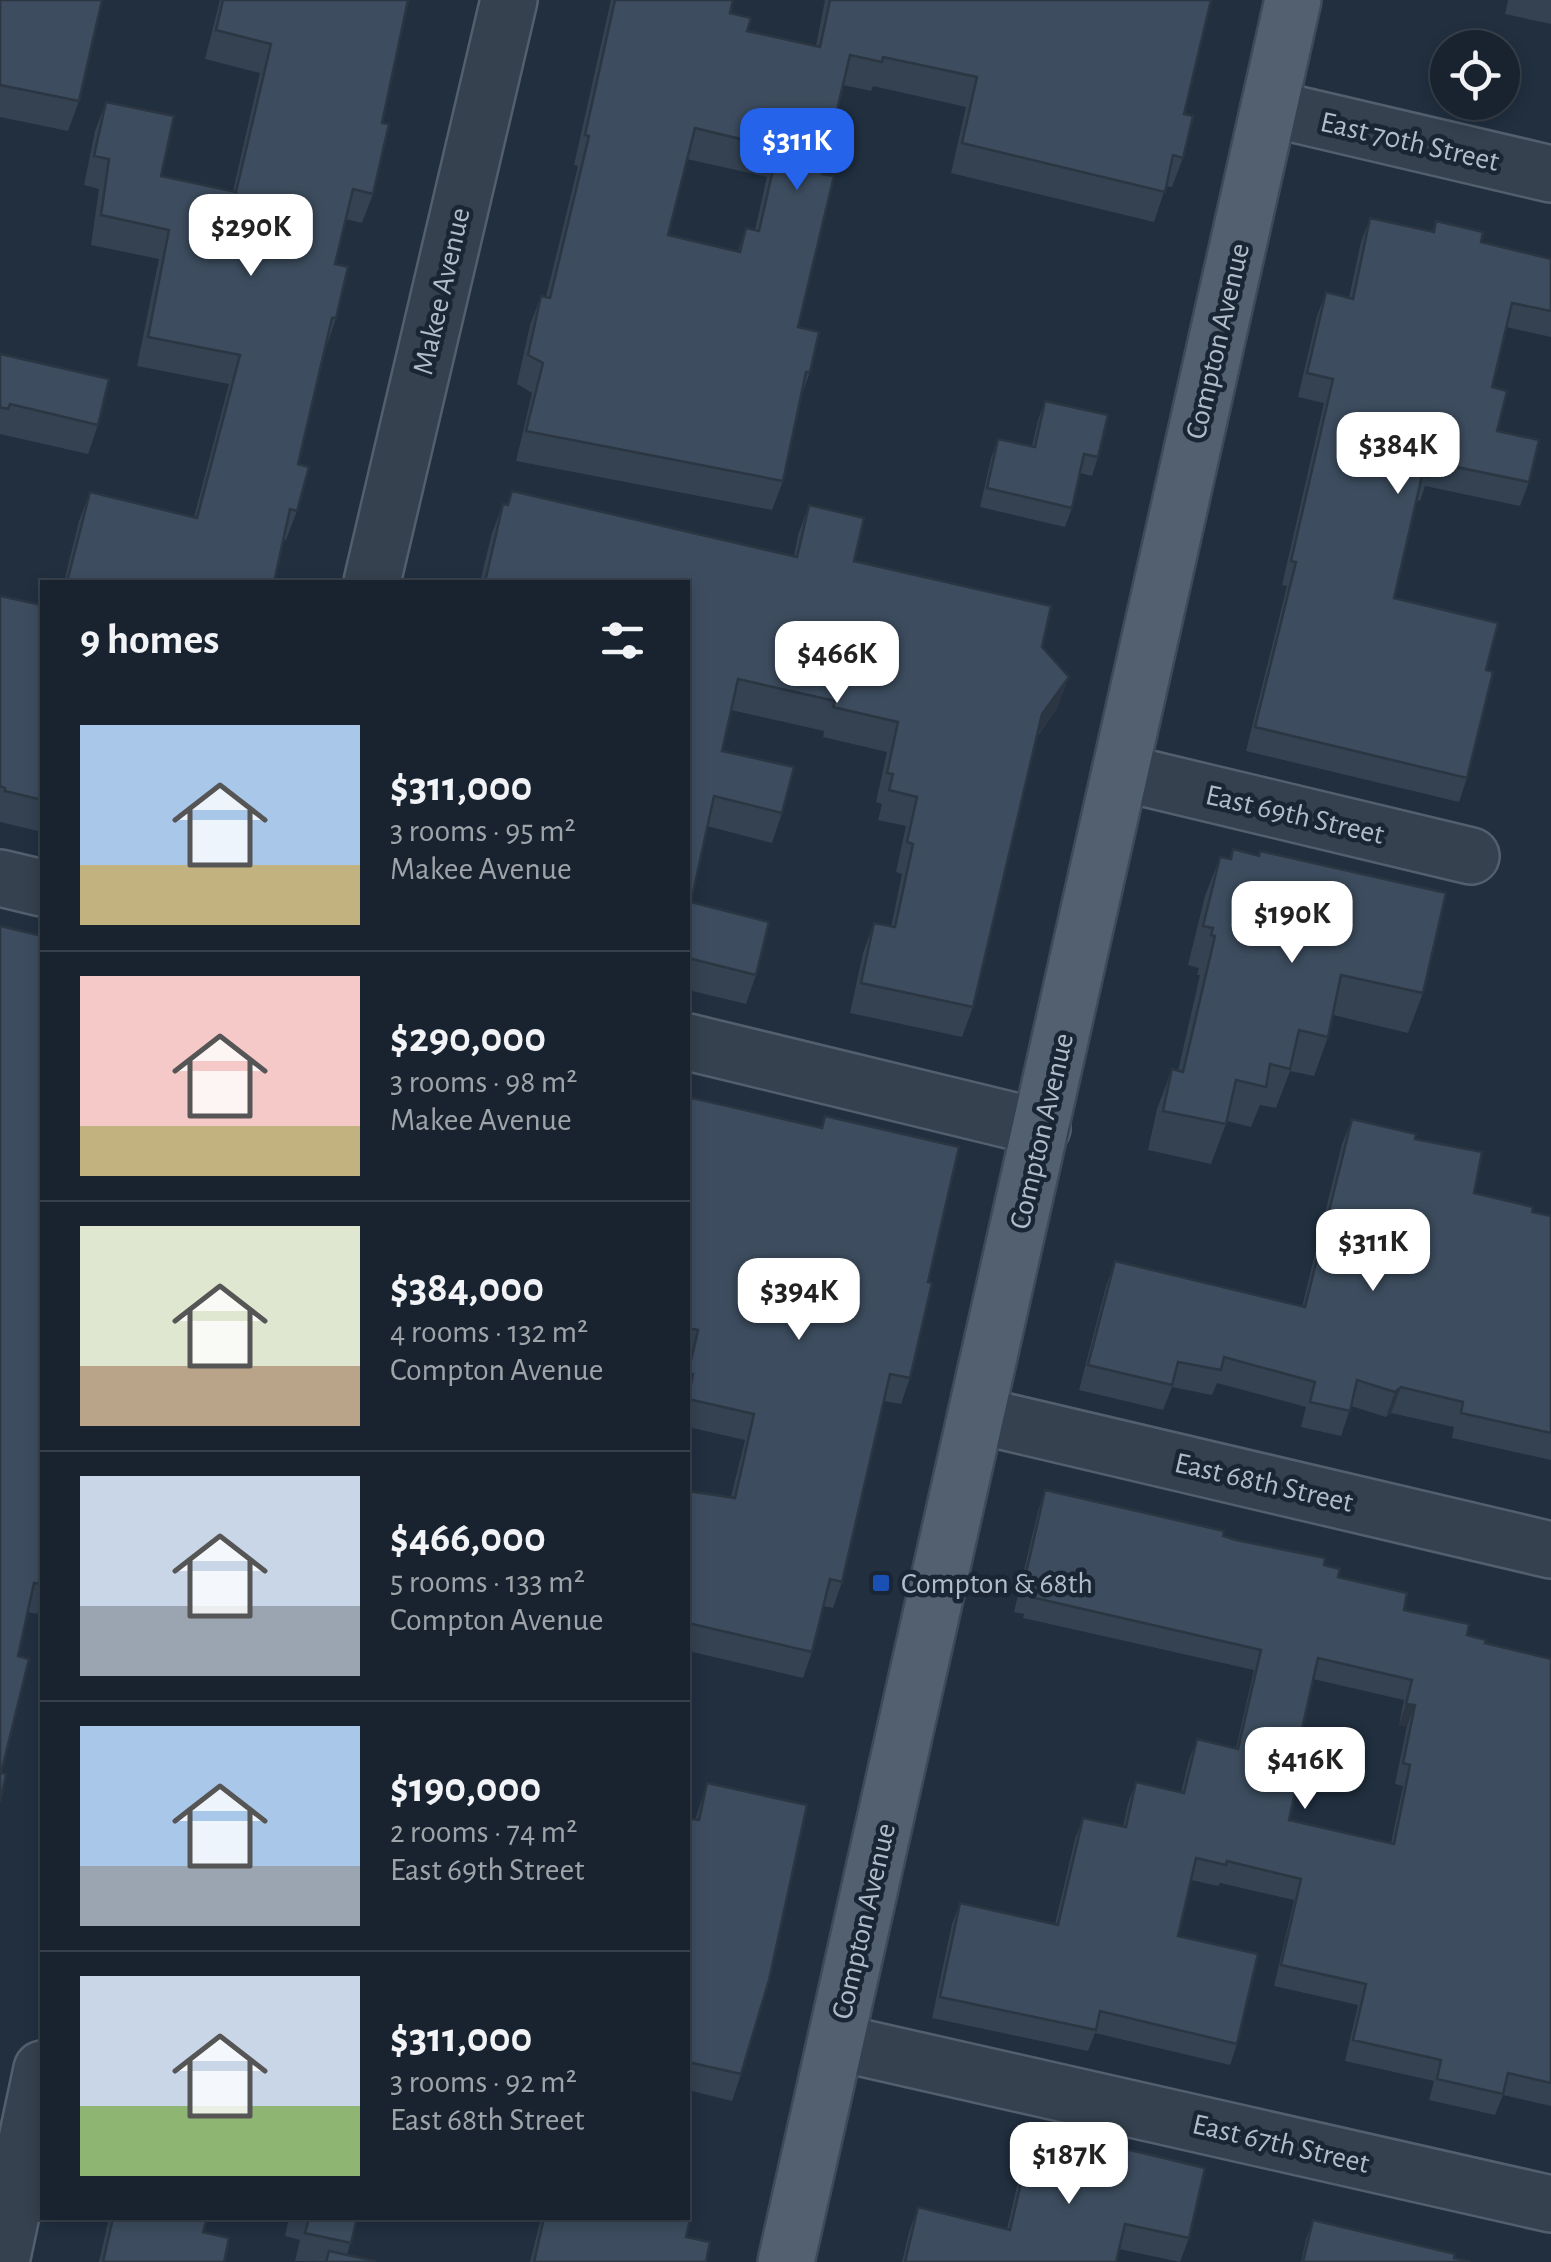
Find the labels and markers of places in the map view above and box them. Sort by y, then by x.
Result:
pin: $311K [727,108,867,193]
pin: $290K [181,194,321,279]
pin: $384K [1328,412,1468,497]
pin: $466K [767,621,907,706]
pin: $190K [1222,881,1362,966]
pin: $311K [1303,1209,1443,1294]
pin: $394K [729,1258,869,1343]
place label: Compton & 68th [901,1569,1093,1599]
marker: Compton & 68th [870,1572,892,1594]
pin: $416K [1235,1727,1375,1812]
pin: $187K [999,2122,1139,2207]

